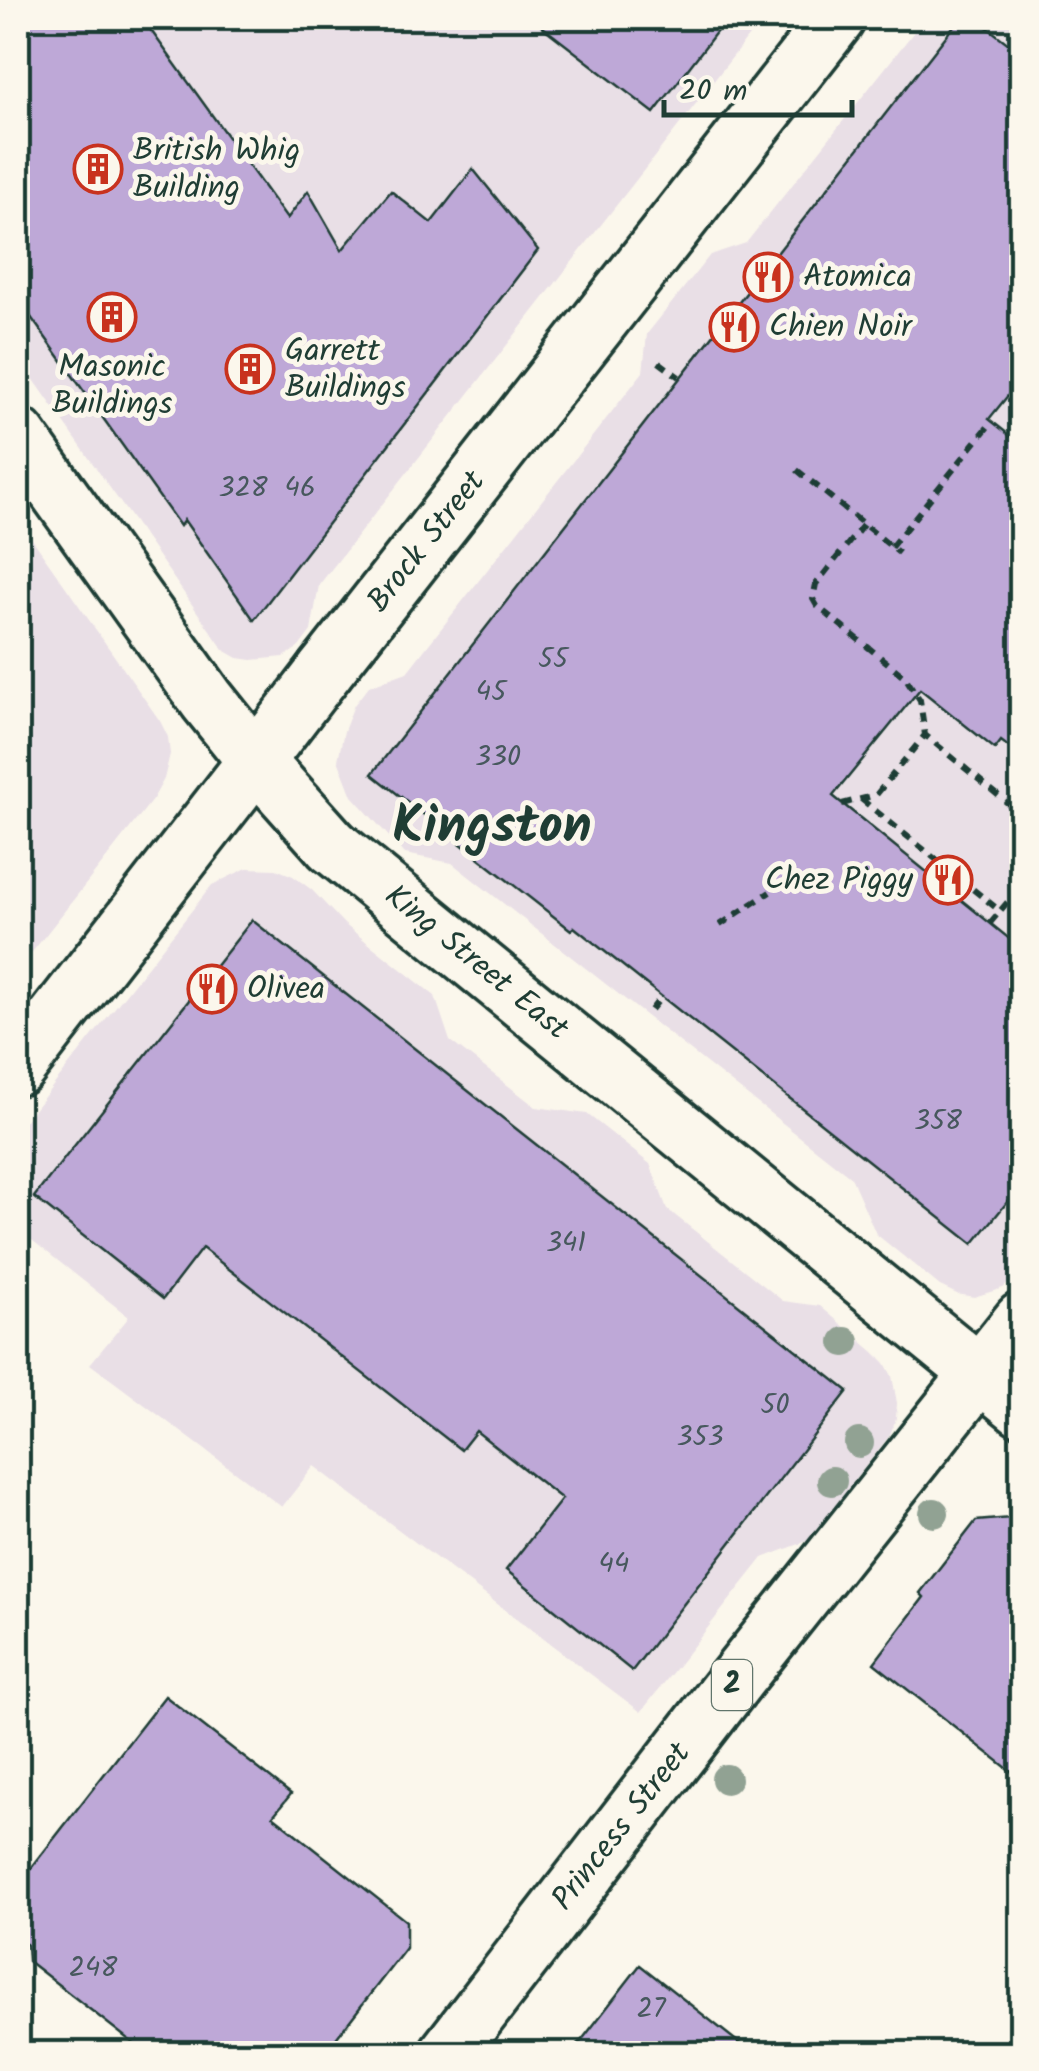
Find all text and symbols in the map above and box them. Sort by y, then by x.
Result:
scale bar [664,55,852,117]
text: 20 m [679,68,747,116]
place label: British Whig Building [133,126,300,214]
building icon: British Whig Building [72,143,124,195]
restaurant icon: Atomica [742,251,794,303]
place label: Atomica [803,252,912,303]
building icon: Masonic Buildings [86,291,138,343]
restaurant icon: Chien Noir [708,301,760,353]
place label: Chien Noir [769,302,914,353]
place label: Garrett Buildings [285,326,406,414]
place label: Masonic Buildings [52,342,173,430]
building icon: Garrett Buildings [224,343,276,395]
street label: Brock Street [355,459,499,624]
house number: 328 [218,466,268,511]
house number: 46 [285,466,316,511]
house number: 55 [538,637,570,682]
house number: 45 [476,670,508,715]
house number: 330 [475,735,521,780]
district label: Kingston [393,787,591,870]
restaurant icon: Chez Piggy [922,854,974,906]
place label: Chez Piggy [765,855,914,906]
street label: King Street East [372,872,580,1054]
restaurant icon: Olivea [186,963,238,1015]
place label: Olivea [247,964,325,1015]
house number: 358 [914,1099,962,1144]
house number: 341 [546,1221,586,1266]
house number: 50 [760,1383,790,1428]
house number: 353 [676,1415,724,1460]
house number: 44 [599,1542,629,1587]
road number: 2 [712,1660,752,1710]
street label: Princess Street [540,1731,705,1922]
house number: 248 [69,1946,117,1991]
house number: 27 [636,1987,667,2032]

